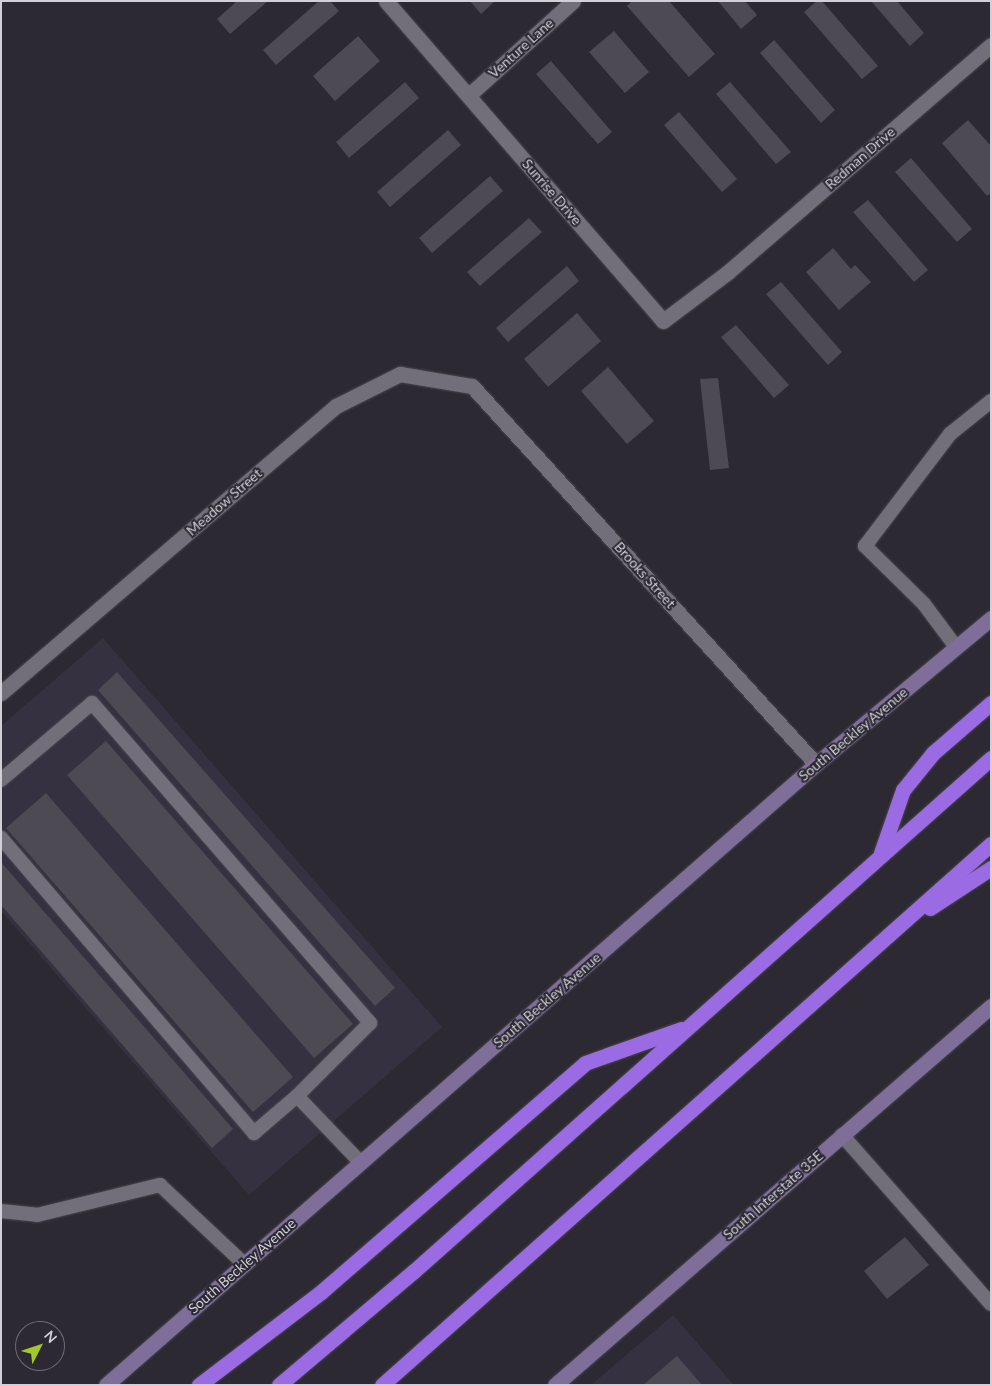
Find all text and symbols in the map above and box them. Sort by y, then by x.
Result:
street label: Venture Lane [485,14,557,82]
street label: Redman Drive [822,123,898,193]
street label: Sunrise Drive [519,156,585,228]
street label: Meadow Street [183,465,265,539]
street label: Brooks Street [611,538,679,612]
street label: South Beckley Avenue [795,683,911,785]
street label: South Beckley Avenue [490,949,604,1051]
street label: South Interstate 35E [720,1147,826,1243]
street label: South Beckley Avenue [185,1215,299,1317]
north arrow [15,1321,65,1371]
text: N [41,1327,61,1346]

